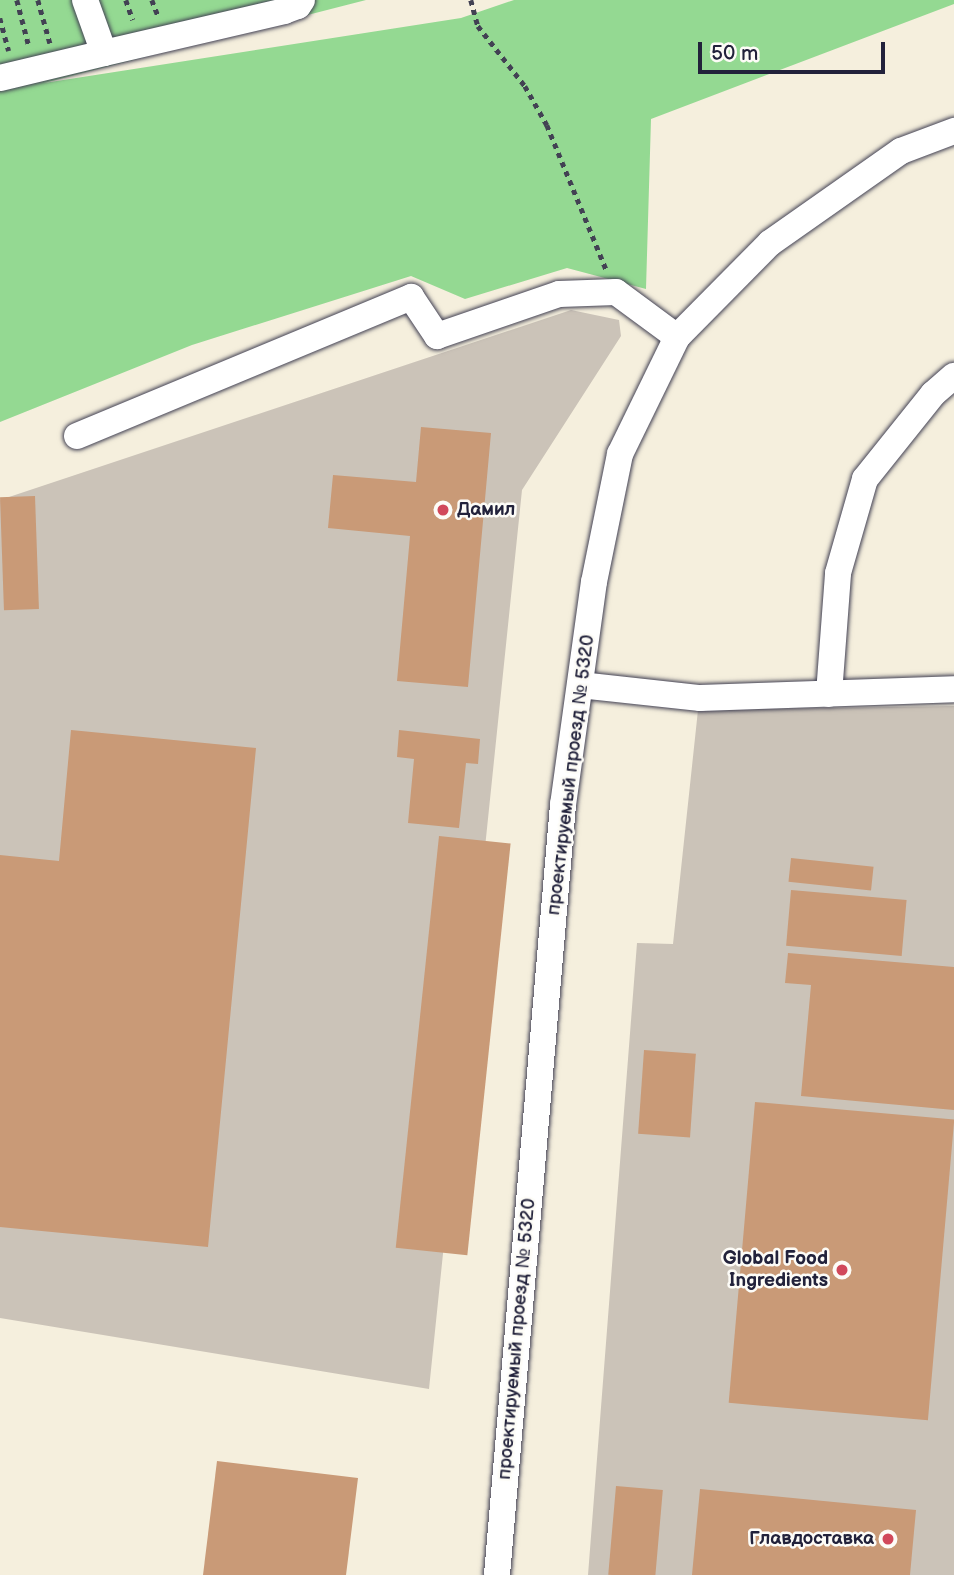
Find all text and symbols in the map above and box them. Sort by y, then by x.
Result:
scale bar [702,28,889,72]
text: 50 m [711,41,758,66]
place label: Дамил [457,499,515,521]
marker: Дамил [435,502,451,518]
street label: проектируемый проезд № 5320 [542,633,600,917]
street label: проектируемый проезд № 5320 [493,1197,541,1481]
place label: Global Food Ingredients [723,1248,828,1292]
marker: Global Food Ingredients [834,1262,850,1278]
place label: Главдоставка [749,1528,874,1550]
marker: Главдоставка [880,1531,896,1547]

